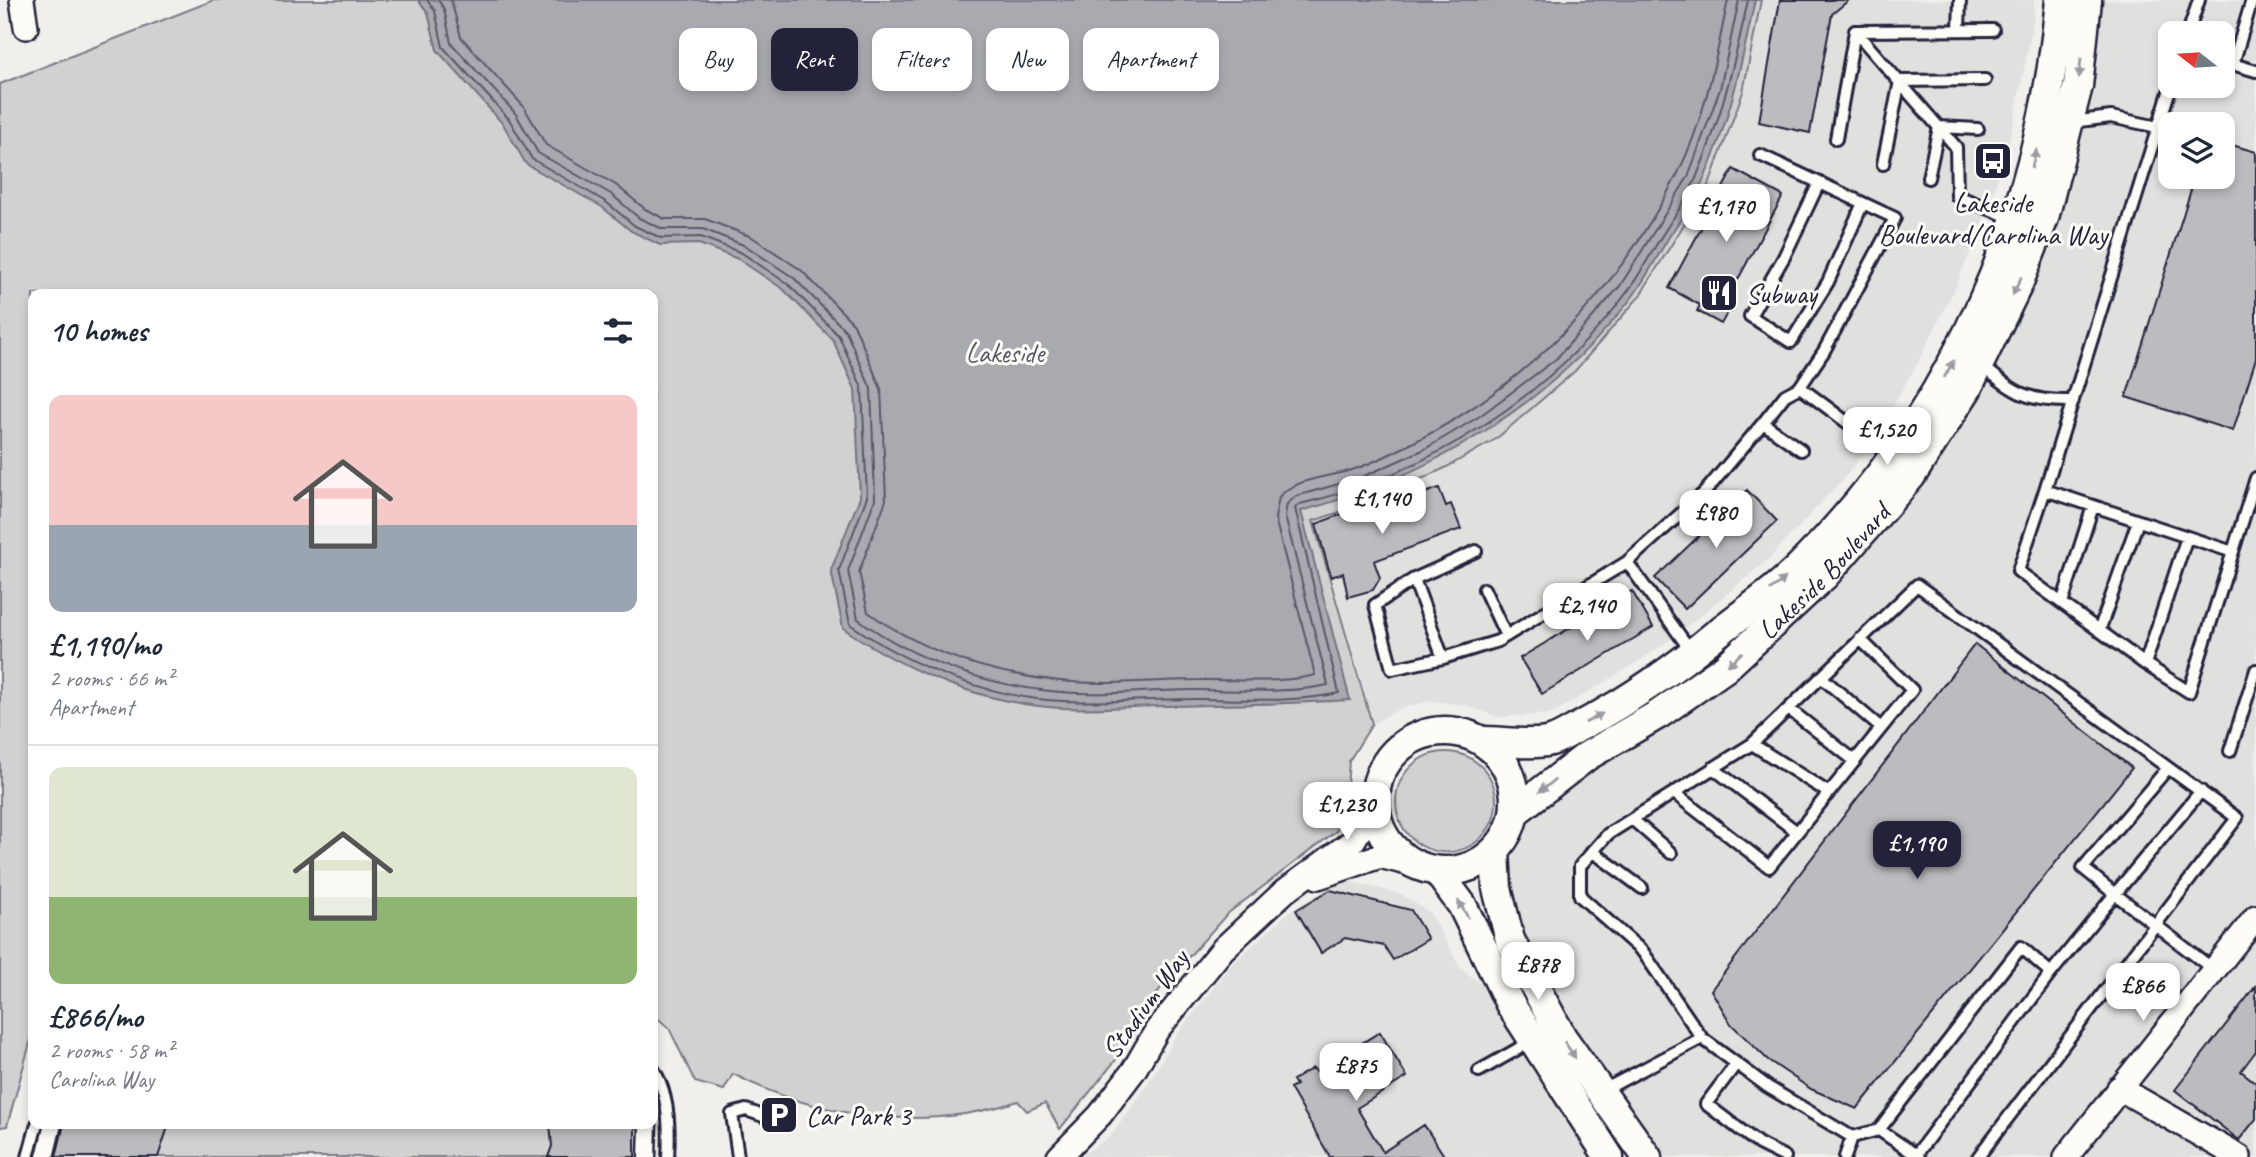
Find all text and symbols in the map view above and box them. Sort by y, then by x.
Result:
north arrow [2158,21,2235,98]
map controls [2158,21,2235,189]
chip: Buy [679,28,757,91]
chip: Rent [771,28,858,91]
chip: Filters [872,28,972,91]
chip: New [986,28,1069,91]
chip: Apartment [1083,28,1219,91]
one-way arrow [2074,57,2085,79]
button: layers [2158,112,2235,189]
bus stop icon: Lakeside Boulevard/Carolina Way [1972,140,2014,182]
one-way arrow [2029,148,2040,170]
pin: £1,170 [1669,184,1783,244]
place label: Lakeside Boulevard/Carolina Way [1879,185,2110,252]
text: £1,170 [1698,192,1754,221]
restaurant icon: Subway [1698,272,1740,314]
place label: Subway [1746,276,1819,311]
one-way arrow [2011,276,2023,296]
text: 10 homes [49,312,147,350]
icon: filters [599,312,637,350]
park label: Lakeside [966,335,1046,370]
one-way arrow [1943,360,1955,379]
pin: £1,520 [1830,407,1944,467]
text: £1,520 [1859,415,1915,444]
icon: home [280,441,406,567]
pin: £1,140 [1325,476,1439,536]
text: £1,140 [1354,484,1410,513]
pin: £980 [1675,490,1757,550]
street label: Lakeside Boulevard [1750,493,1900,646]
text: £980 [1695,498,1737,527]
one-way arrow [1768,577,1786,592]
pin: £2,140 [1530,584,1644,643]
text: £2,140 [1559,591,1615,620]
text: £1,190/mo [49,626,161,664]
one-way arrow [1727,651,1744,667]
text: 2 rooms · 66 m² [49,664,173,693]
text: Apartment [49,693,134,722]
one-way arrow [1585,713,1605,725]
one-way arrow [1538,779,1556,793]
pin: £1,230 [1290,782,1404,842]
text: £1,230 [1319,790,1375,819]
icon: home [280,813,406,939]
pin: £1,190 [1860,822,1974,881]
text: £1,190 [1889,829,1945,858]
one-way arrow [1457,899,1469,918]
street label: Stadium Way [1094,941,1198,1065]
pin: £878 [1497,942,1579,1002]
text: £878 [1517,950,1559,979]
pin: £866 [2102,964,2184,1023]
text: £866 [2122,971,2164,1000]
text: £866/mo [49,998,143,1036]
text: 2 rooms · 58 m² [49,1036,173,1065]
one-way arrow [1563,1040,1576,1059]
pin: £875 [1315,1044,1397,1103]
text: £875 [1336,1051,1376,1080]
text: Carolina Way [49,1065,154,1094]
parking icon: Car Park 3 [758,1094,800,1136]
place label: Car Park 3 [806,1098,913,1133]

